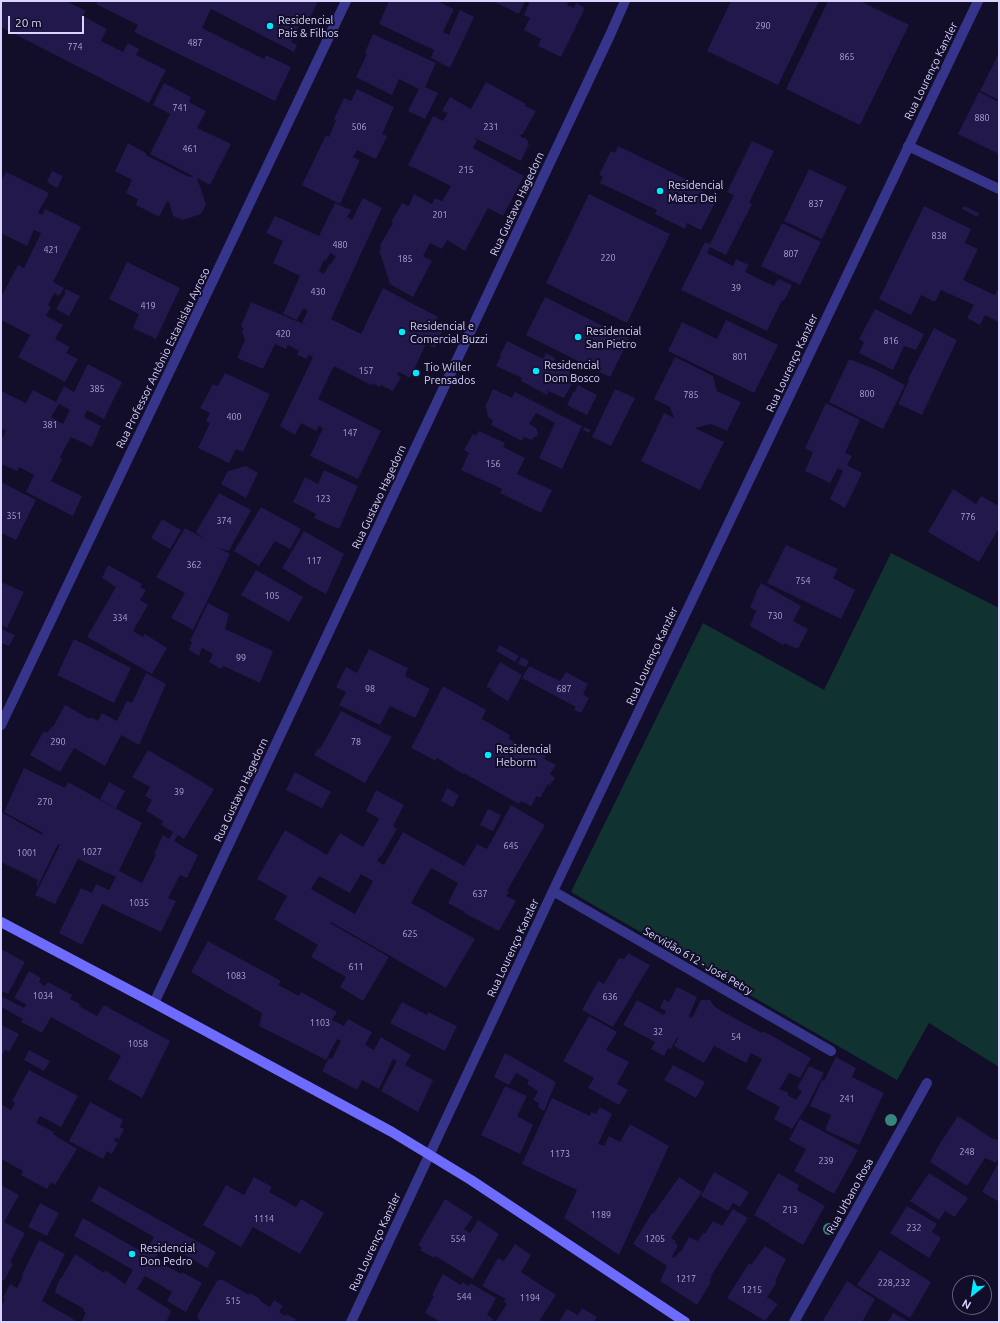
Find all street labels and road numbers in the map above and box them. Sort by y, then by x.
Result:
street label: Rua Lourenço Kanzler [902,20,960,122]
street label: Rua Gustavo Hagedorn [487,150,547,258]
street label: Rua Professor Antônio Estanislau Ayroso [113,265,213,451]
street label: Rua Lourenço Kanzler [763,312,821,414]
street label: Rua Gustavo Hagedorn [349,443,409,551]
street label: Rua Lourenço Kanzler [623,605,681,707]
street label: Rua Gustavo Hagedorn [211,736,271,844]
street label: Rua Lourenço Kanzler [484,897,542,999]
street label: Servidão 612 - José Petry [641,924,755,998]
street label: Rua Urbano Rosa [824,1156,876,1236]
street label: Rua Lourenço Kanzler [346,1191,404,1293]

